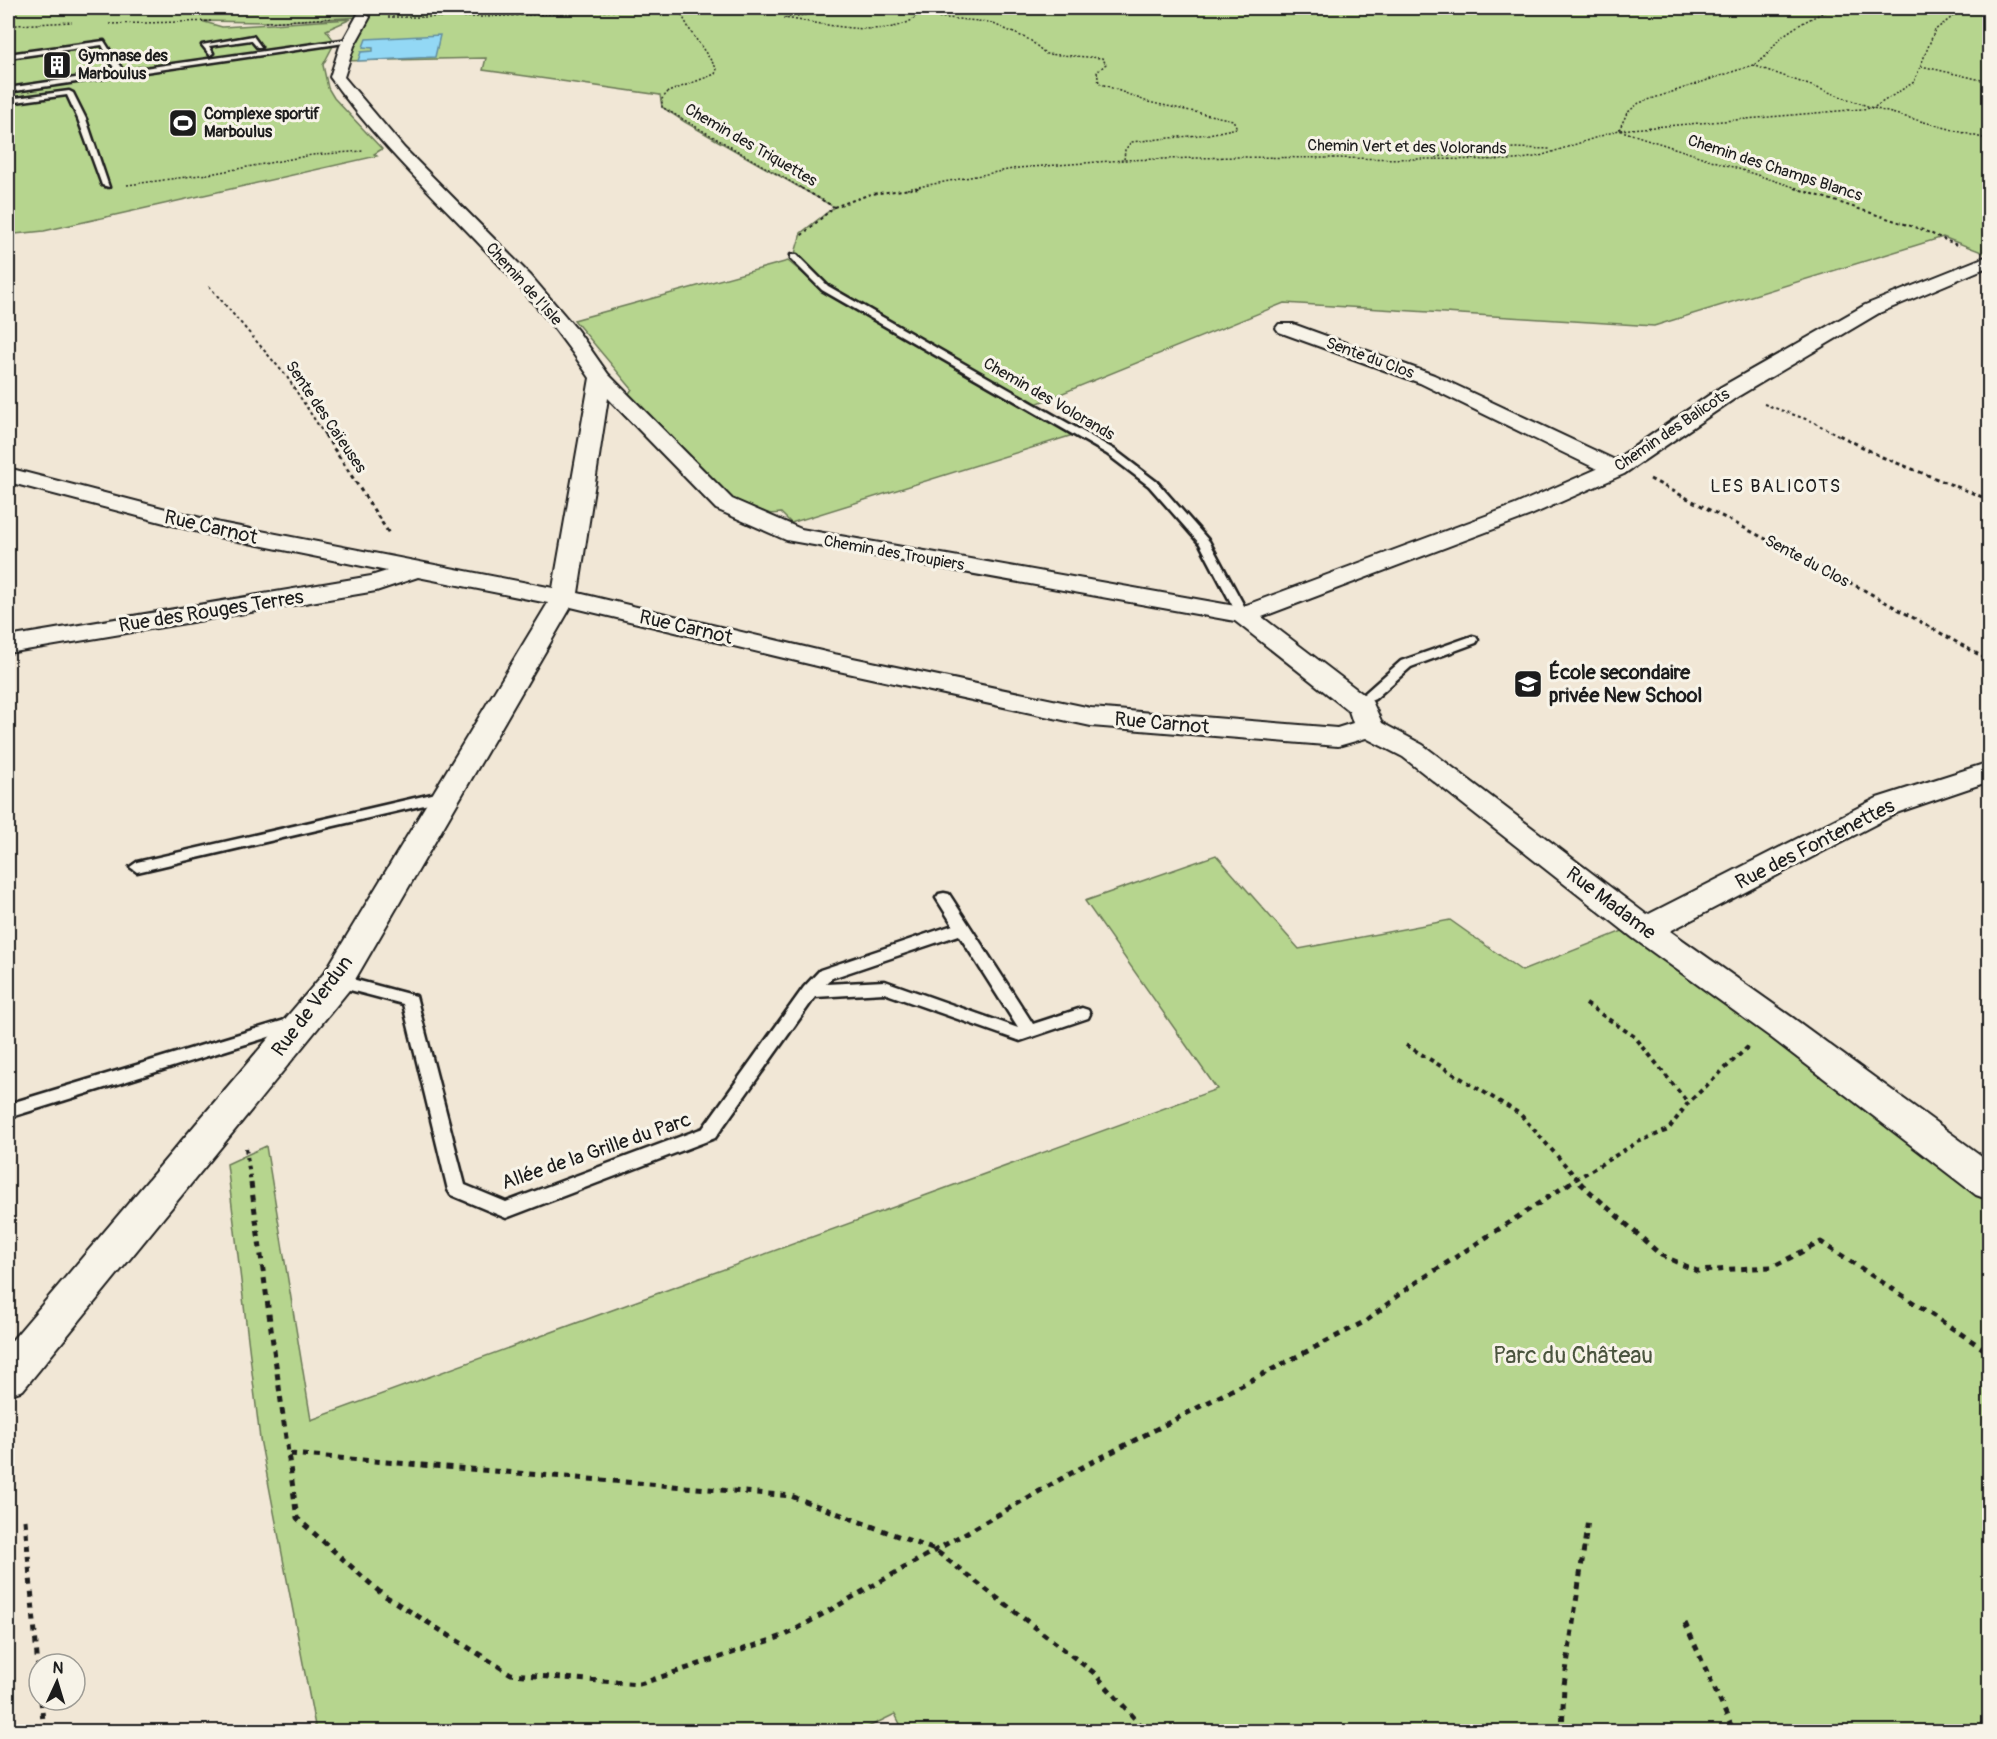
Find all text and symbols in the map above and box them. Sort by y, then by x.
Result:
place label: Gymnase des Marboulus [78,46,169,84]
building icon: Gymnase des Marboulus [41,49,73,81]
street label: Chemin des Triquettes [681,99,821,191]
place label: Complexe sportif Marboulus [204,104,320,142]
sports icon: Complexe sportif Marboulus [167,107,199,139]
street label: Chemin des Champs Blancs [1685,130,1865,206]
street label: Chemin Vert et des Volorands [1307,135,1507,159]
street label: Chemin de l’Isle [481,238,567,330]
street label: Sente du Clos [1323,333,1417,383]
street label: Chemin des Volorands [980,353,1118,445]
street label: Sente des Caïeuses [281,357,371,477]
street label: Chemin des Balicots [1611,384,1733,476]
district label: LES BALICOTS [1710,475,1842,498]
street label: Rue Carnot [162,504,261,550]
street label: Sente du Clos [1762,530,1852,592]
street label: Chemin des Troupiers [822,531,966,575]
street label: Rue des Rouges Terres [117,584,305,638]
street label: Rue Carnot [637,604,736,650]
place label: École secondaire privée New School [1549,660,1702,708]
school or university icon: École secondaire privée New School [1512,668,1544,700]
street label: Rue Carnot [1114,706,1211,740]
street label: Rue des Fontenettes [1731,793,1899,895]
street label: Rue Madame [1561,861,1661,945]
street label: Rue de Verdun [266,951,358,1061]
street label: Allée de la Grille du Parc [498,1107,694,1195]
park label: Parc du Château [1493,1341,1653,1370]
north arrow [27,1652,87,1712]
text: N [52,1658,64,1678]

